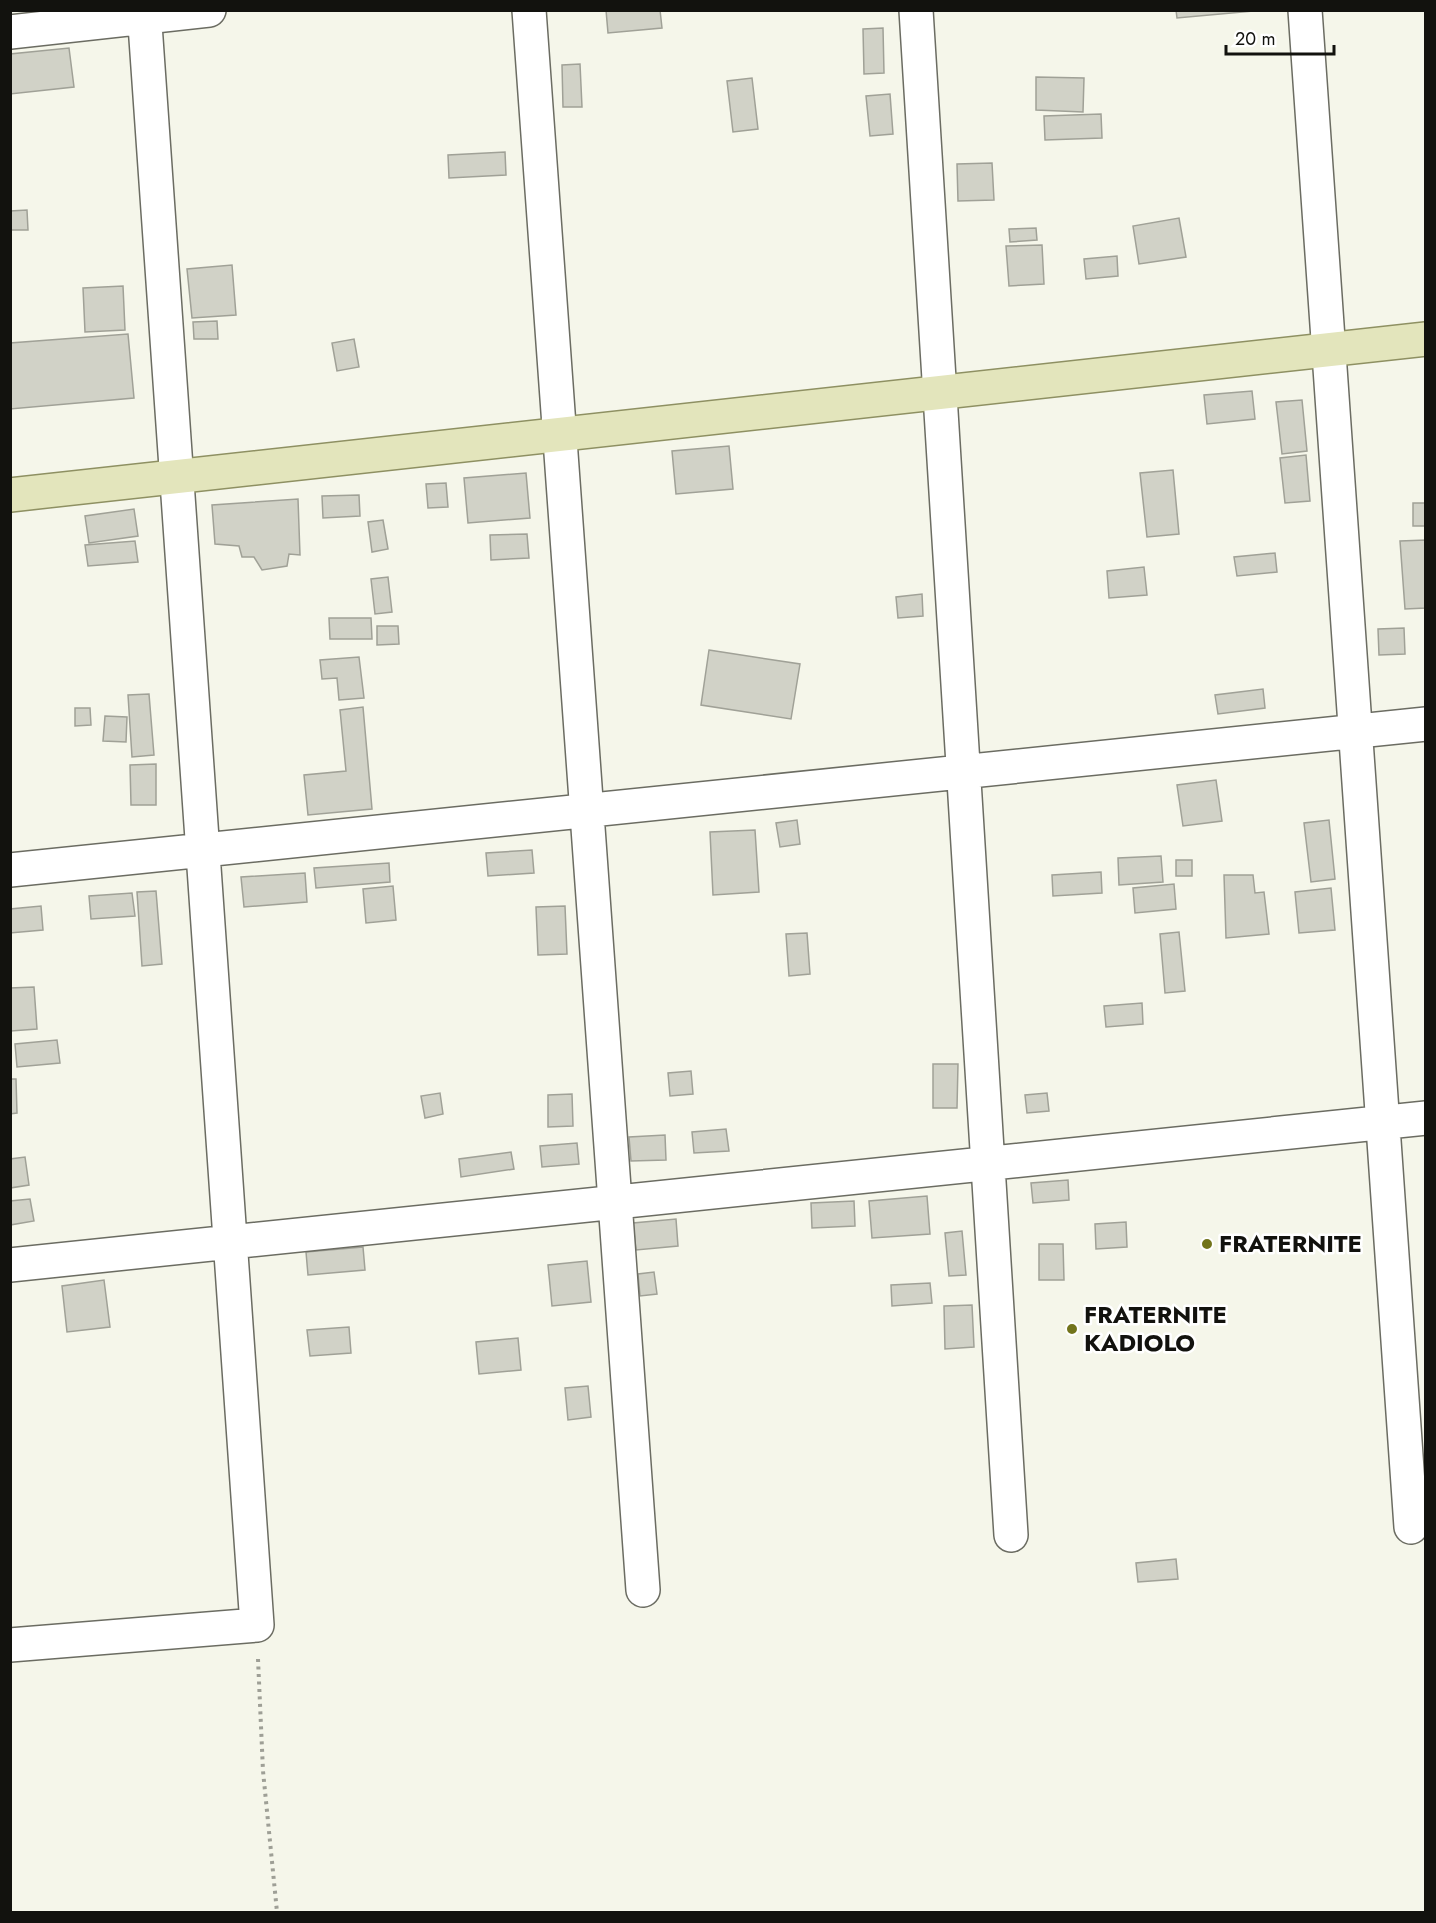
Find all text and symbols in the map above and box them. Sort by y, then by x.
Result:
scale bar [1226,18,1334,56]
text: 20 m [1235,26,1275,52]
place label: FRATERNITE [1219,1226,1362,1261]
marker: FRATERNITE [1200,1237,1214,1251]
place label: FRATERNITE KADIOLO [1084,1297,1227,1360]
marker: FRATERNITE KADIOLO [1065,1322,1079,1336]

